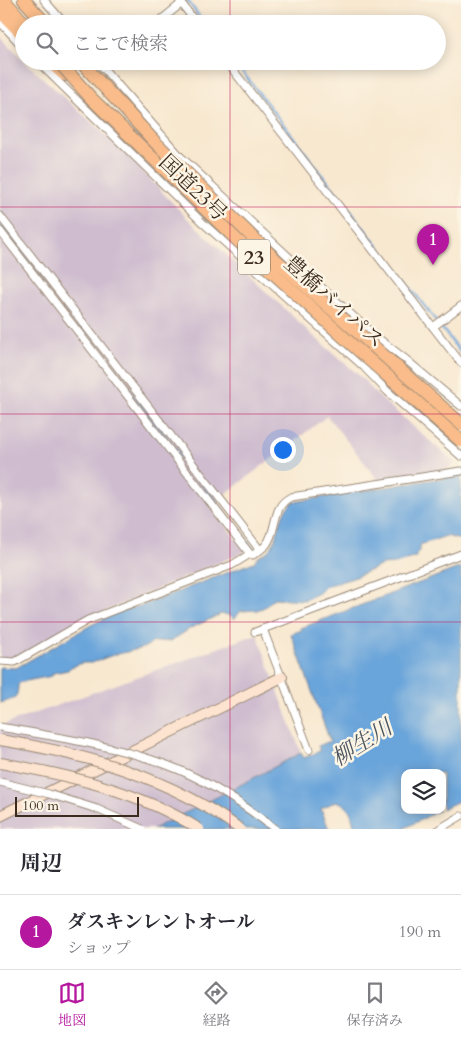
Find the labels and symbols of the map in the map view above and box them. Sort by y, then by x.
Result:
street label: 国道23号 [153,148,233,228]
pin: 1 [417,224,449,265]
road number: 23 [238,240,270,274]
street label: 豊橋バイパス [278,249,390,355]
your location [270,437,296,463]
water label: 柳生川 [326,712,400,773]
scale bar [15,794,139,817]

